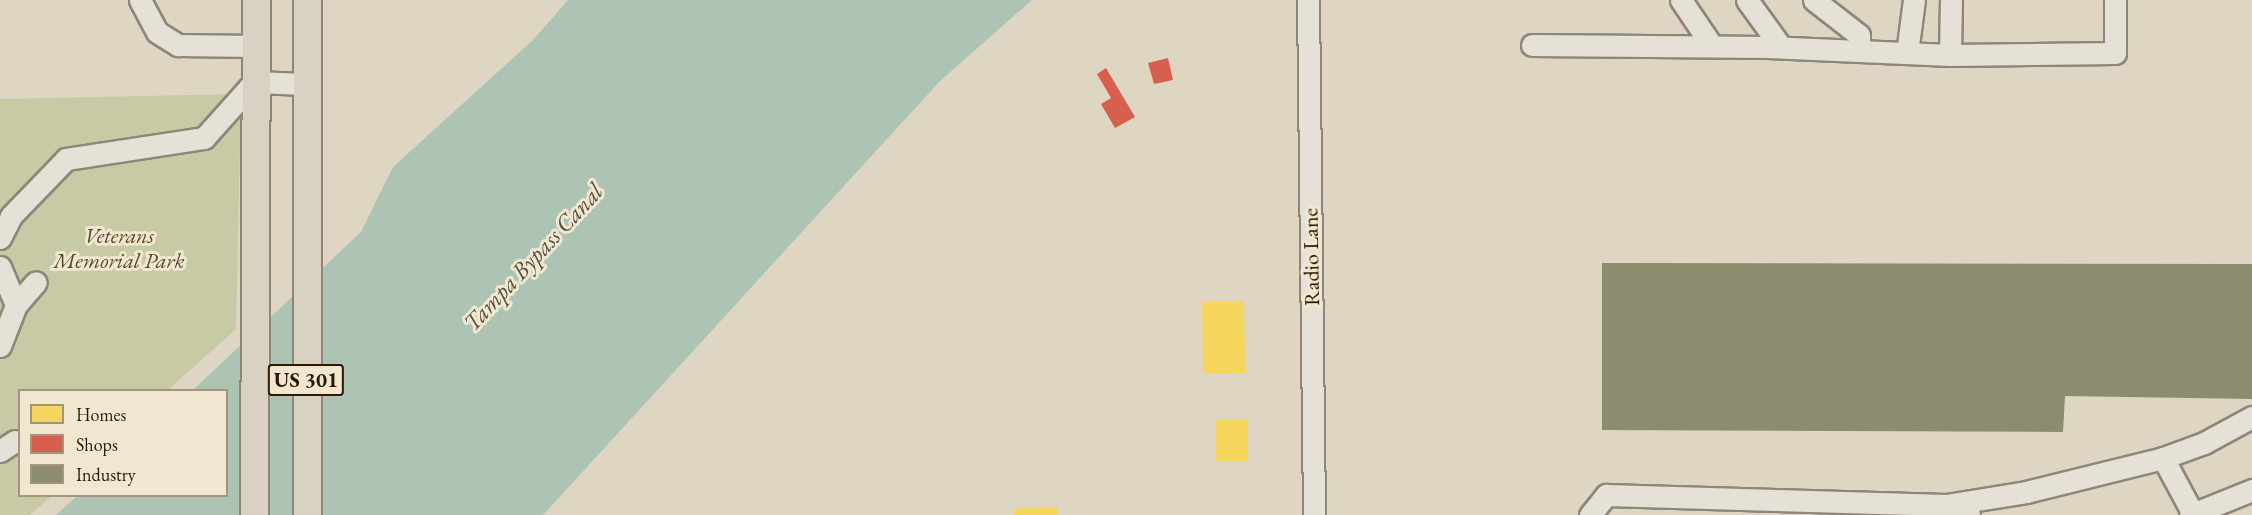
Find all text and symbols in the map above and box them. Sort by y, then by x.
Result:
water label: Tampa Bypass Canal [457,177,609,337]
street label: Radio Lane [1297,208,1325,306]
park label: Veterans Memorial Park [53,222,185,274]
road number: US 301 [267,362,345,398]
legend [18,389,228,497]
text: Homes [76,403,126,426]
text: Shops [76,433,118,456]
text: Industry [76,463,136,486]

